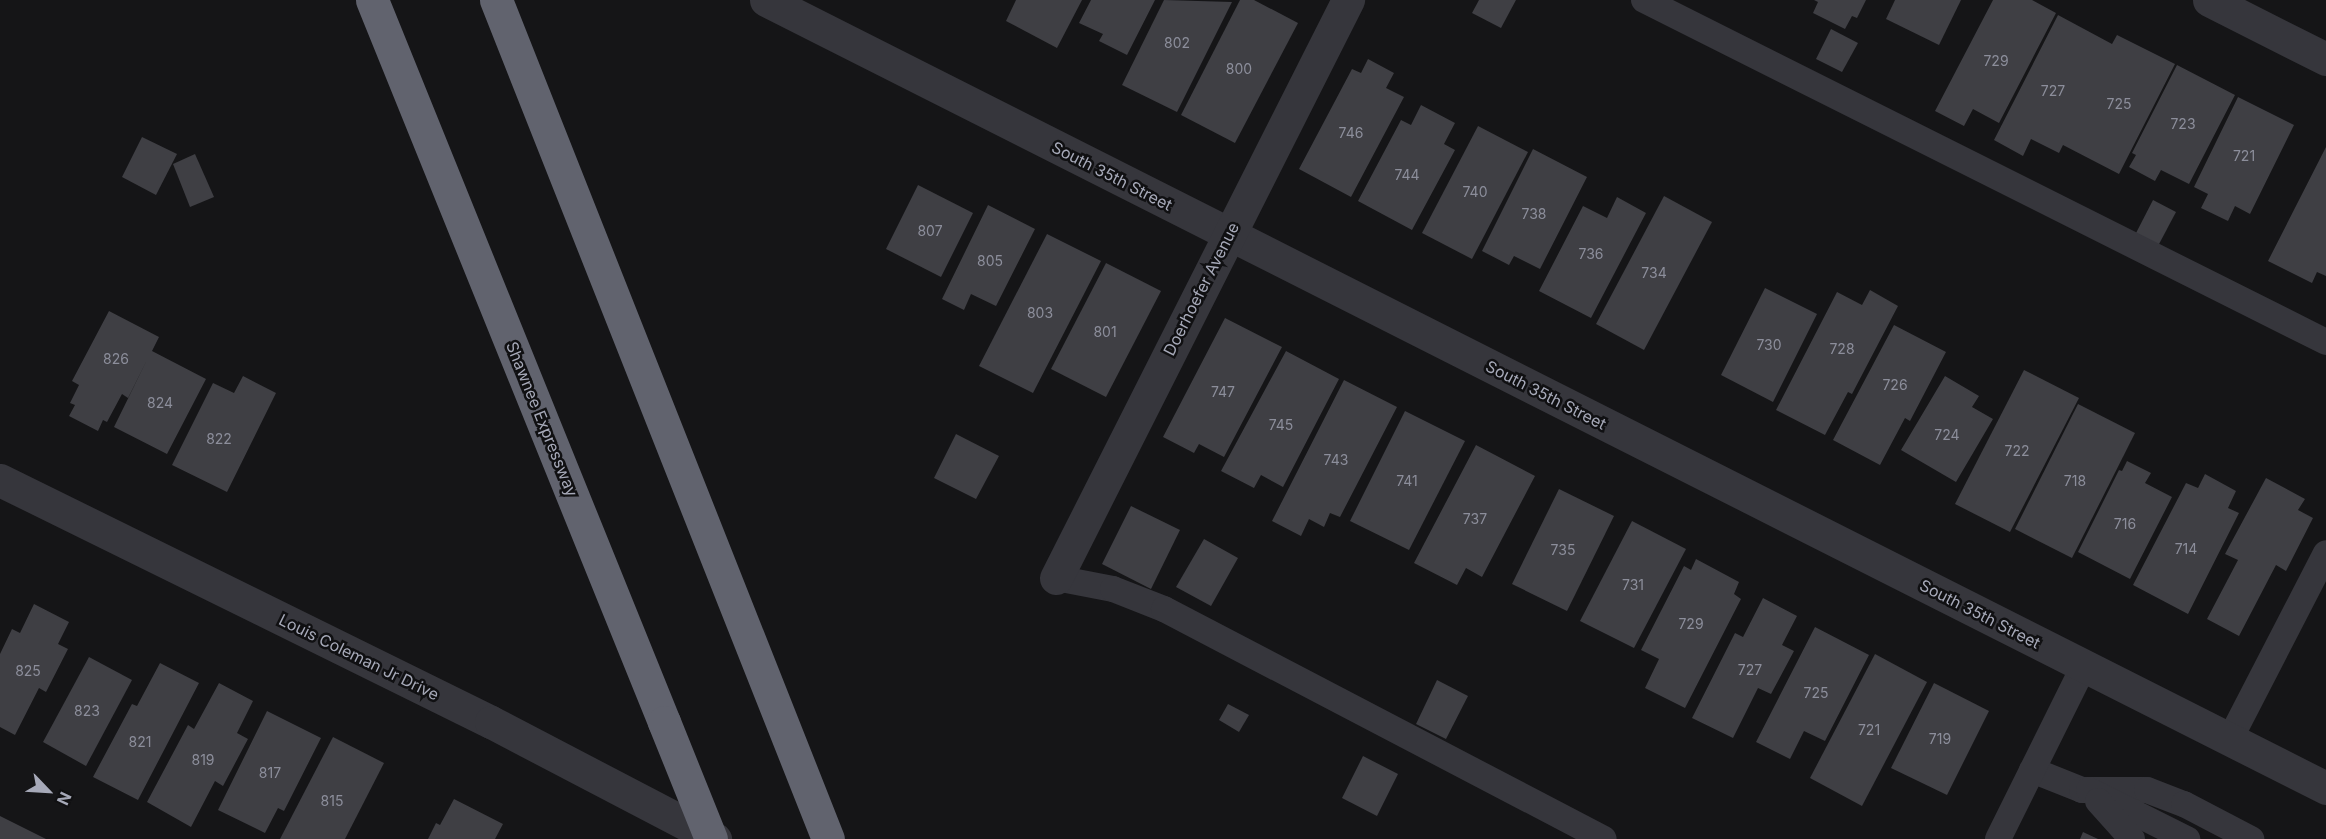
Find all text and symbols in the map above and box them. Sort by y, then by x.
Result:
house number: 802 [1164,35,1190,51]
house number: 729 [1983,53,2009,69]
house number: 800 [1226,61,1252,77]
house number: 727 [2041,83,2065,99]
house number: 725 [2107,96,2131,112]
house number: 723 [2170,116,2196,132]
house number: 746 [1339,125,1363,141]
street label: South 35th Street [1049,137,1175,215]
house number: 721 [2233,148,2255,164]
house number: 744 [1394,167,1420,183]
house number: 740 [1463,184,1487,200]
house number: 738 [1522,206,1546,222]
street label: Doerhoefer Avenue [1159,219,1243,359]
house number: 807 [917,223,943,239]
house number: 736 [1578,246,1604,262]
house number: 805 [977,253,1003,269]
house number: 734 [1641,265,1667,281]
house number: 803 [1027,305,1053,321]
house number: 801 [1093,324,1117,340]
house number: 730 [1756,337,1782,353]
street label: Shawnee Expressway [502,339,582,499]
house number: 728 [1829,341,1855,357]
house number: 826 [103,351,129,367]
street label: South 35th Street [1483,356,1609,434]
house number: 726 [1882,377,1908,393]
house number: 747 [1211,384,1235,400]
house number: 824 [147,395,173,411]
house number: 745 [1269,417,1293,433]
house number: 724 [1934,427,1960,443]
house number: 822 [206,431,232,447]
house number: 722 [2005,443,2029,459]
house number: 743 [1324,452,1348,468]
house number: 741 [1396,473,1418,489]
house number: 718 [2064,473,2086,489]
house number: 737 [1463,511,1487,527]
house number: 716 [2114,516,2136,532]
house number: 714 [2175,541,2197,557]
house number: 735 [1551,542,1575,558]
street label: South 35th Street [1917,575,2043,653]
house number: 731 [1622,577,1644,593]
street label: Louis Coleman Jr Drive [276,610,442,704]
house number: 729 [1678,616,1704,632]
house number: 727 [1738,662,1762,678]
house number: 825 [15,663,41,679]
house number: 725 [1804,685,1828,701]
house number: 823 [74,703,100,719]
house number: 721 [1858,722,1880,738]
house number: 719 [1929,731,1951,747]
house number: 821 [129,734,151,750]
house number: 819 [191,752,215,768]
north arrow [18,761,78,821]
house number: 817 [259,765,281,781]
text: N [53,789,76,808]
house number: 815 [321,793,343,809]

